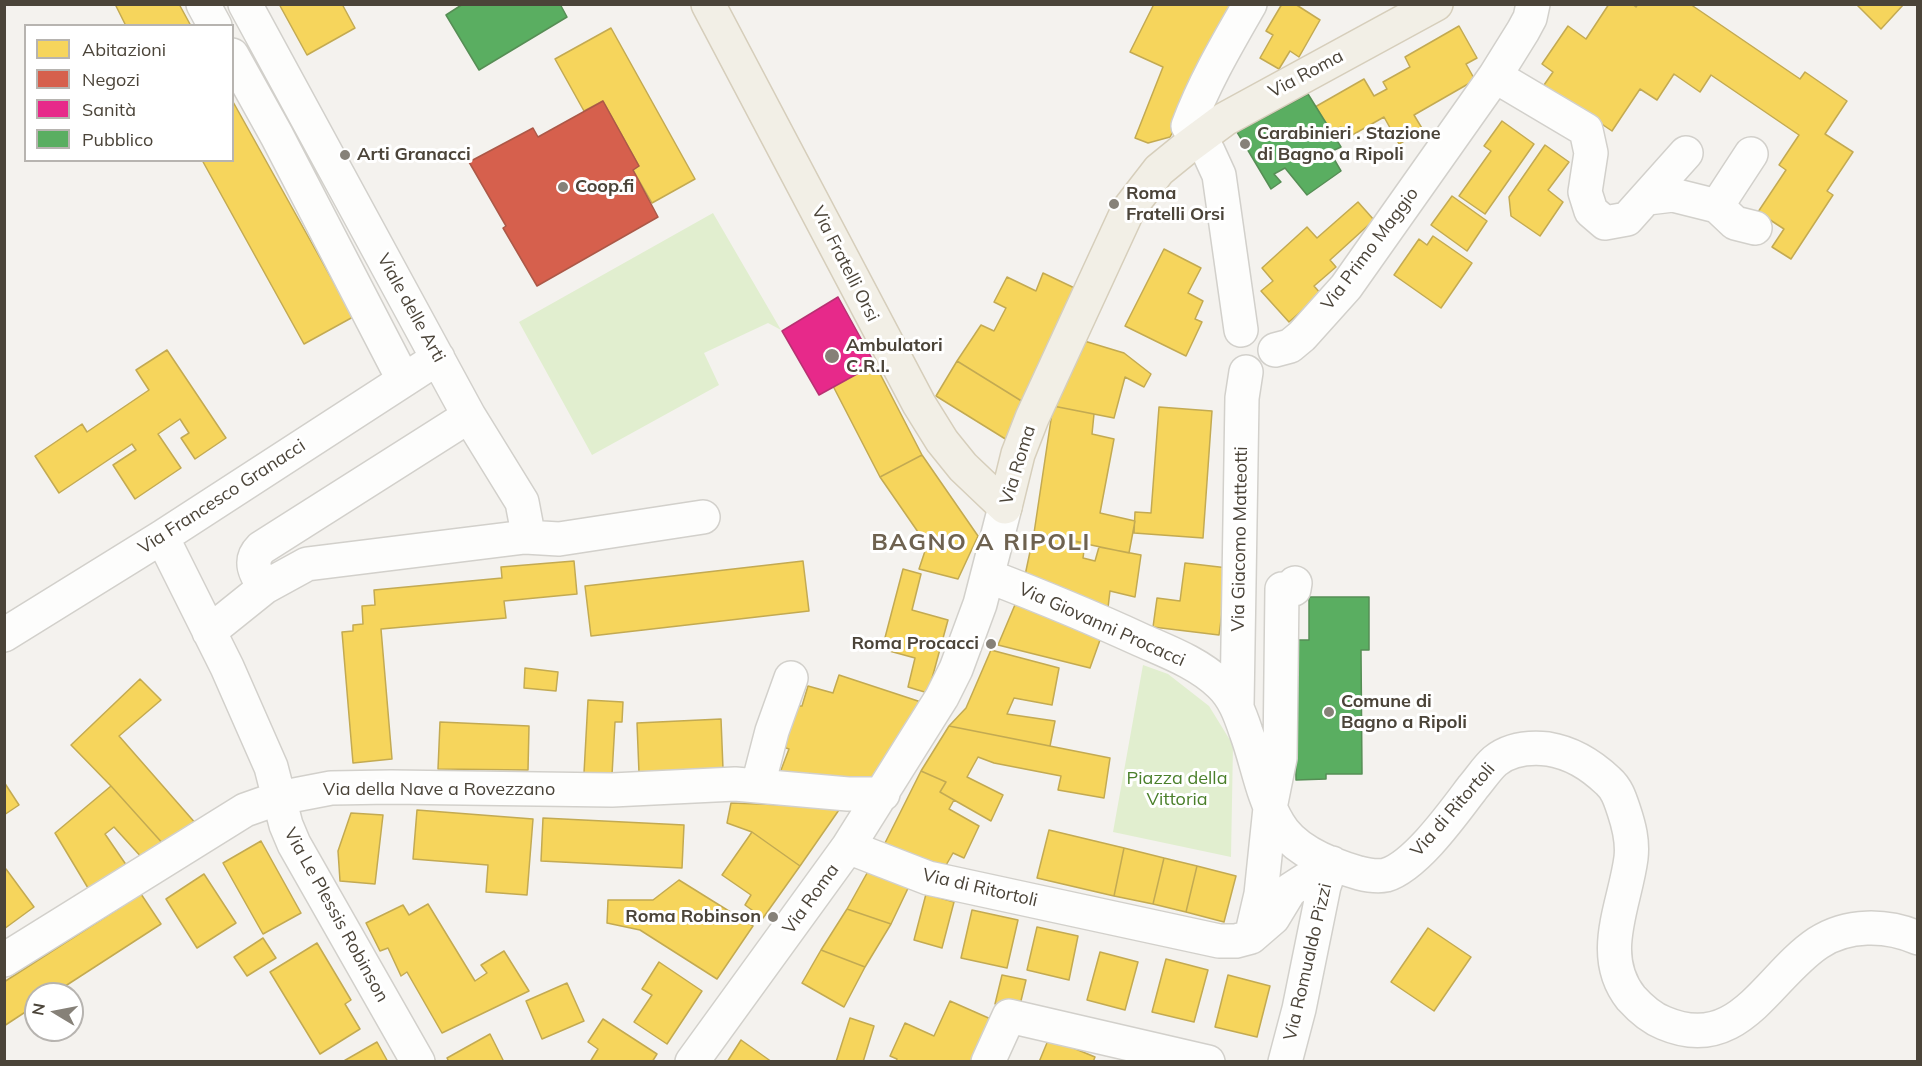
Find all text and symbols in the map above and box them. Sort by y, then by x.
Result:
legend [24,24,234,162]
text: Abitazioni [82,38,166,61]
street label: Via Roma [1265,45,1347,103]
text: Negozi [82,68,140,91]
text: Sanità [82,98,136,121]
place label: Carabinieri . Stazione di Bagno a Ripoli [1257,123,1441,166]
text: Pubblico [82,128,153,151]
marker: Carabinieri . Stazione di Bagno a Ripoli [1238,137,1252,151]
place label: Arti Granacci [357,144,471,166]
marker: Arti Granacci [338,148,352,162]
place label: Coop.fi [575,176,634,198]
marker: Coop.fi [556,180,570,194]
place label: Roma Fratelli Orsi [1126,183,1225,226]
street label: Via Primo Maggio [1317,183,1423,315]
marker: Roma Fratelli Orsi [1107,197,1121,211]
street label: Via Fratelli Orsi [807,203,883,325]
street label: Viale delle Arti [372,250,450,366]
place label: Ambulatori C.R.I. [846,335,943,378]
marker: Ambulatori C.R.I. [823,347,841,365]
street label: Via Roma [996,423,1040,507]
street label: Via Francesco Granacci [134,435,310,559]
street label: Via Giacomo Matteotti [1228,446,1252,632]
district label: BAGNO A RIPOLI [871,529,1091,557]
street label: Via Giovanni Procacci [1015,579,1189,671]
place label: Roma Procacci [851,633,979,655]
marker: Roma Procacci [984,637,998,651]
place label: Comune di Bagno a Ripoli [1341,691,1467,734]
marker: Comune di Bagno a Ripoli [1322,705,1336,719]
street label: Via di Ritortoli [1406,759,1500,861]
park label: Piazza della Vittoria [1127,768,1227,810]
street label: Via della Nave a Rovezzano [323,779,555,801]
street label: Via Le Plessis Robinson [279,824,393,1006]
street label: Via Roma [778,860,844,938]
street label: Via di Ritortoli [920,864,1040,912]
street label: Via Romualdo Pizzi [1279,881,1337,1043]
place label: Roma Robinson [625,906,761,928]
marker: Roma Robinson [766,910,780,924]
north arrow [24,982,84,1042]
text: N [27,1002,49,1017]

